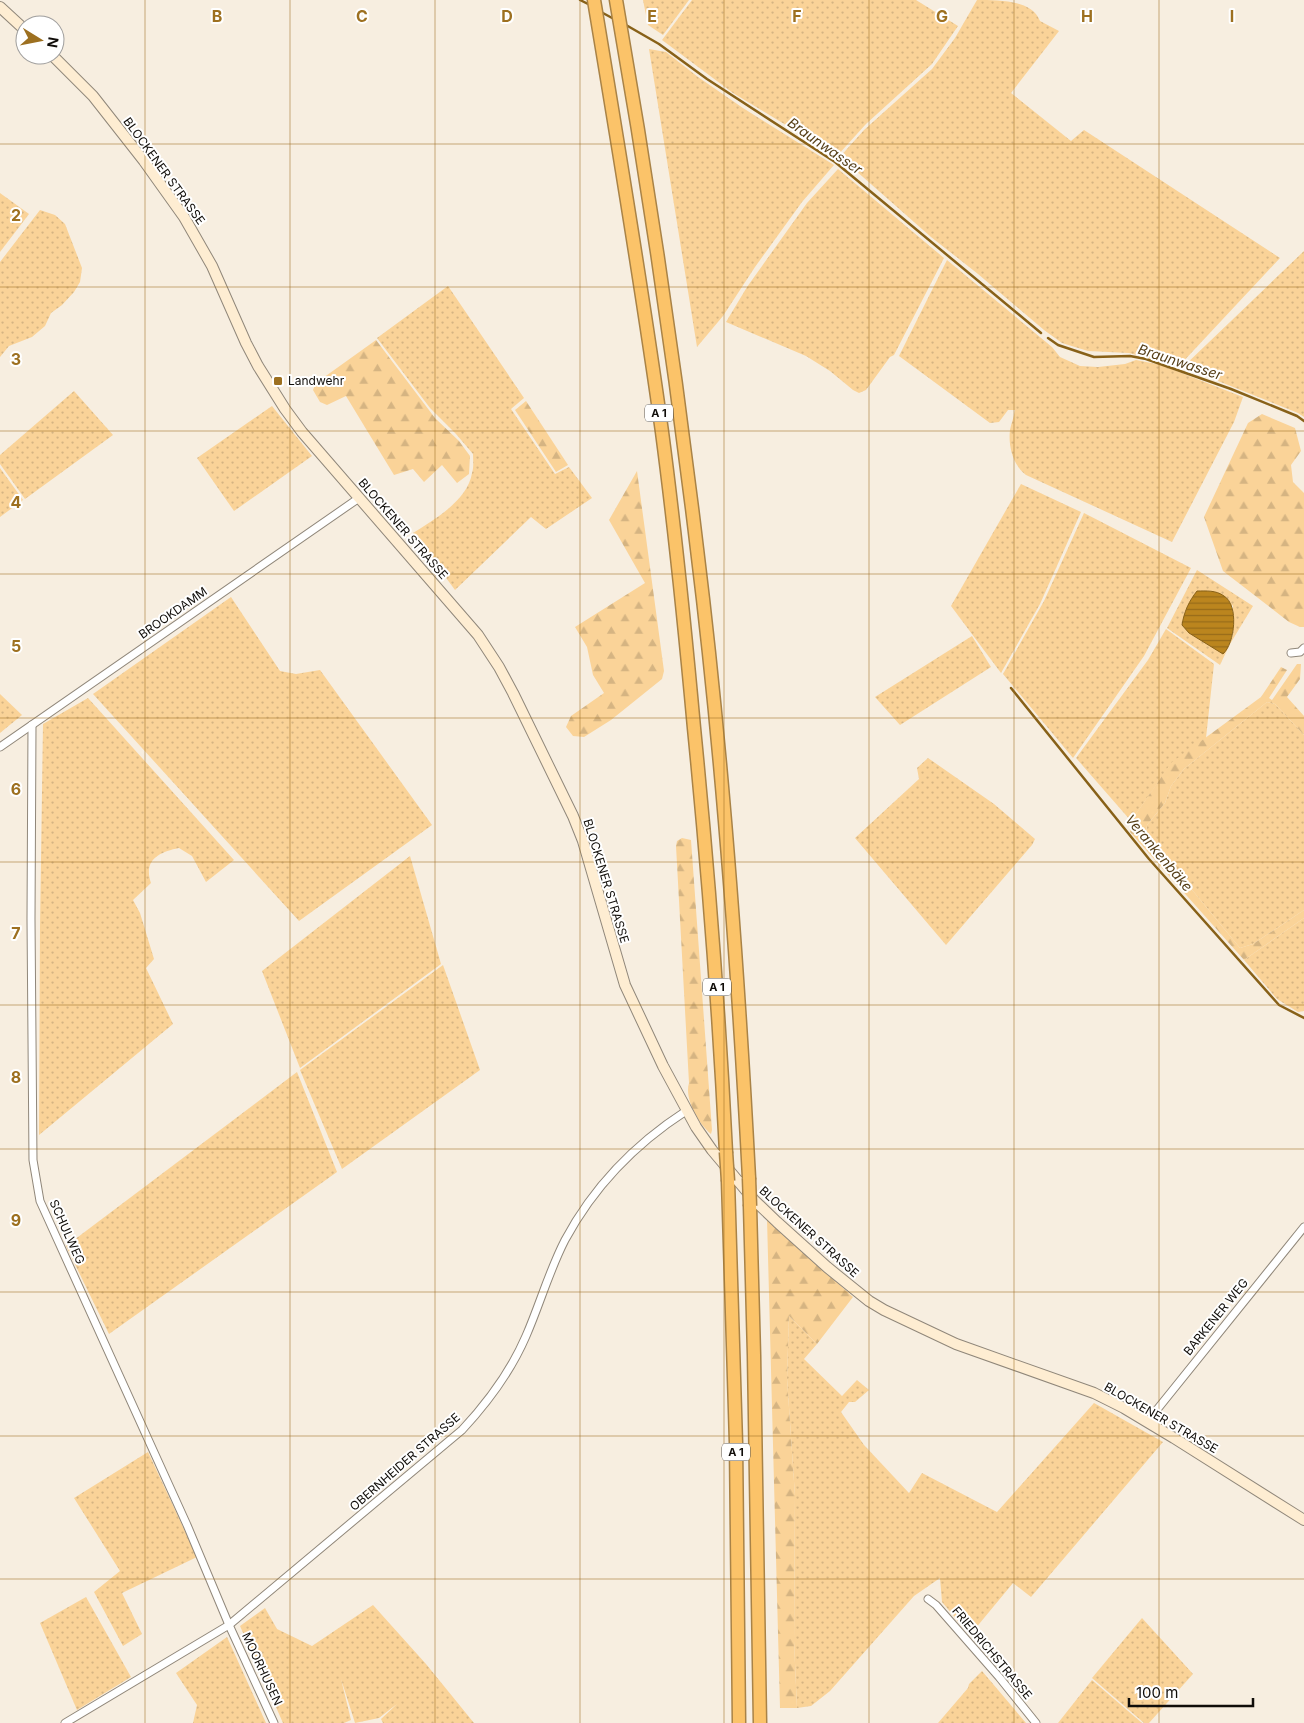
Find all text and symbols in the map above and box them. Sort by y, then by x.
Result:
text: B [212,6,222,26]
text: C [356,6,368,26]
text: D [501,6,513,26]
text: E [647,6,657,26]
text: F [792,6,802,26]
text: G [936,6,948,26]
text: H [1081,6,1093,26]
text: I [1230,6,1234,26]
north arrow [15,15,65,65]
text: N [44,36,63,49]
street label: BLOCKENER STRASSE [120,114,208,227]
water label: Braunwasser [785,114,866,178]
text: 2 [11,205,21,225]
water label: Braunwasser [1136,340,1225,383]
text: 3 [11,349,21,369]
place label: Landwehr [288,373,345,388]
marker: Landwehr [272,375,284,387]
road number: A 1 [645,404,673,422]
street label: BLOCKENER STRASSE [355,475,451,582]
text: 4 [11,492,22,512]
street label: BROOKDAMM [136,583,210,642]
text: 5 [11,636,21,656]
text: 6 [11,779,21,799]
water label: Verankenbäke [1122,811,1197,895]
street label: BLOCKENER STRASSE [580,817,632,945]
text: 7 [11,923,21,943]
road number: A 1 [703,979,731,996]
text: 8 [11,1067,21,1087]
street label: BLOCKENER STRASSE [756,1183,862,1280]
street label: SCHULWEG [47,1197,88,1266]
text: 9 [11,1210,21,1230]
street label: BARKENER WEG [1180,1275,1251,1358]
street label: BLOCKENER STRASSE [1102,1379,1221,1456]
street label: OBERNHEIDER STRASSE [346,1410,463,1514]
road number: A 1 [722,1444,750,1460]
street label: FRIEDRICHSTRASSE [949,1603,1036,1702]
street label: MOORHUSEN [239,1630,286,1708]
scale bar [1129,1676,1253,1708]
text: 100 m [1136,1683,1178,1702]

